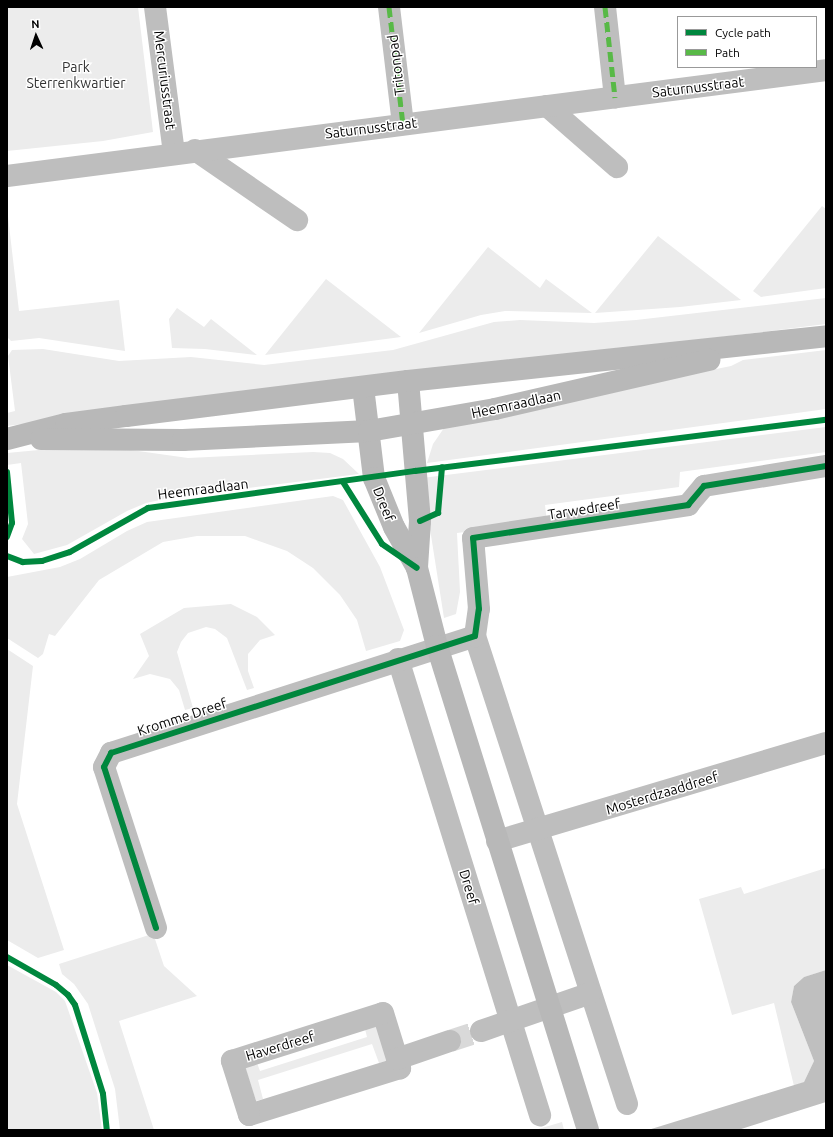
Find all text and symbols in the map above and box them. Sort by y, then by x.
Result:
north arrow [16,16,56,56]
legend [677,16,817,68]
text: N [31,18,40,30]
text: Cycle path [715,26,771,39]
street label: Mercuriusstraat [151,30,179,130]
street label: Tritonpad [384,34,408,96]
text: Path [715,46,740,59]
park label: Park Sterrenkwartier [26,59,126,92]
street label: Saturnusstraat [651,73,745,101]
street label: Saturnusstraat [324,114,418,142]
street label: Heemraadlaan [470,386,562,422]
street label: Heemraadlaan [157,475,249,503]
street label: Dreef [369,484,399,524]
street label: Tarwedreef [547,495,621,523]
street label: Kromme Dreef [135,695,229,739]
street label: Mosterdzaaddreef [604,768,720,818]
street label: Dreef [456,867,482,907]
street label: Haverdreef [244,1028,316,1064]

